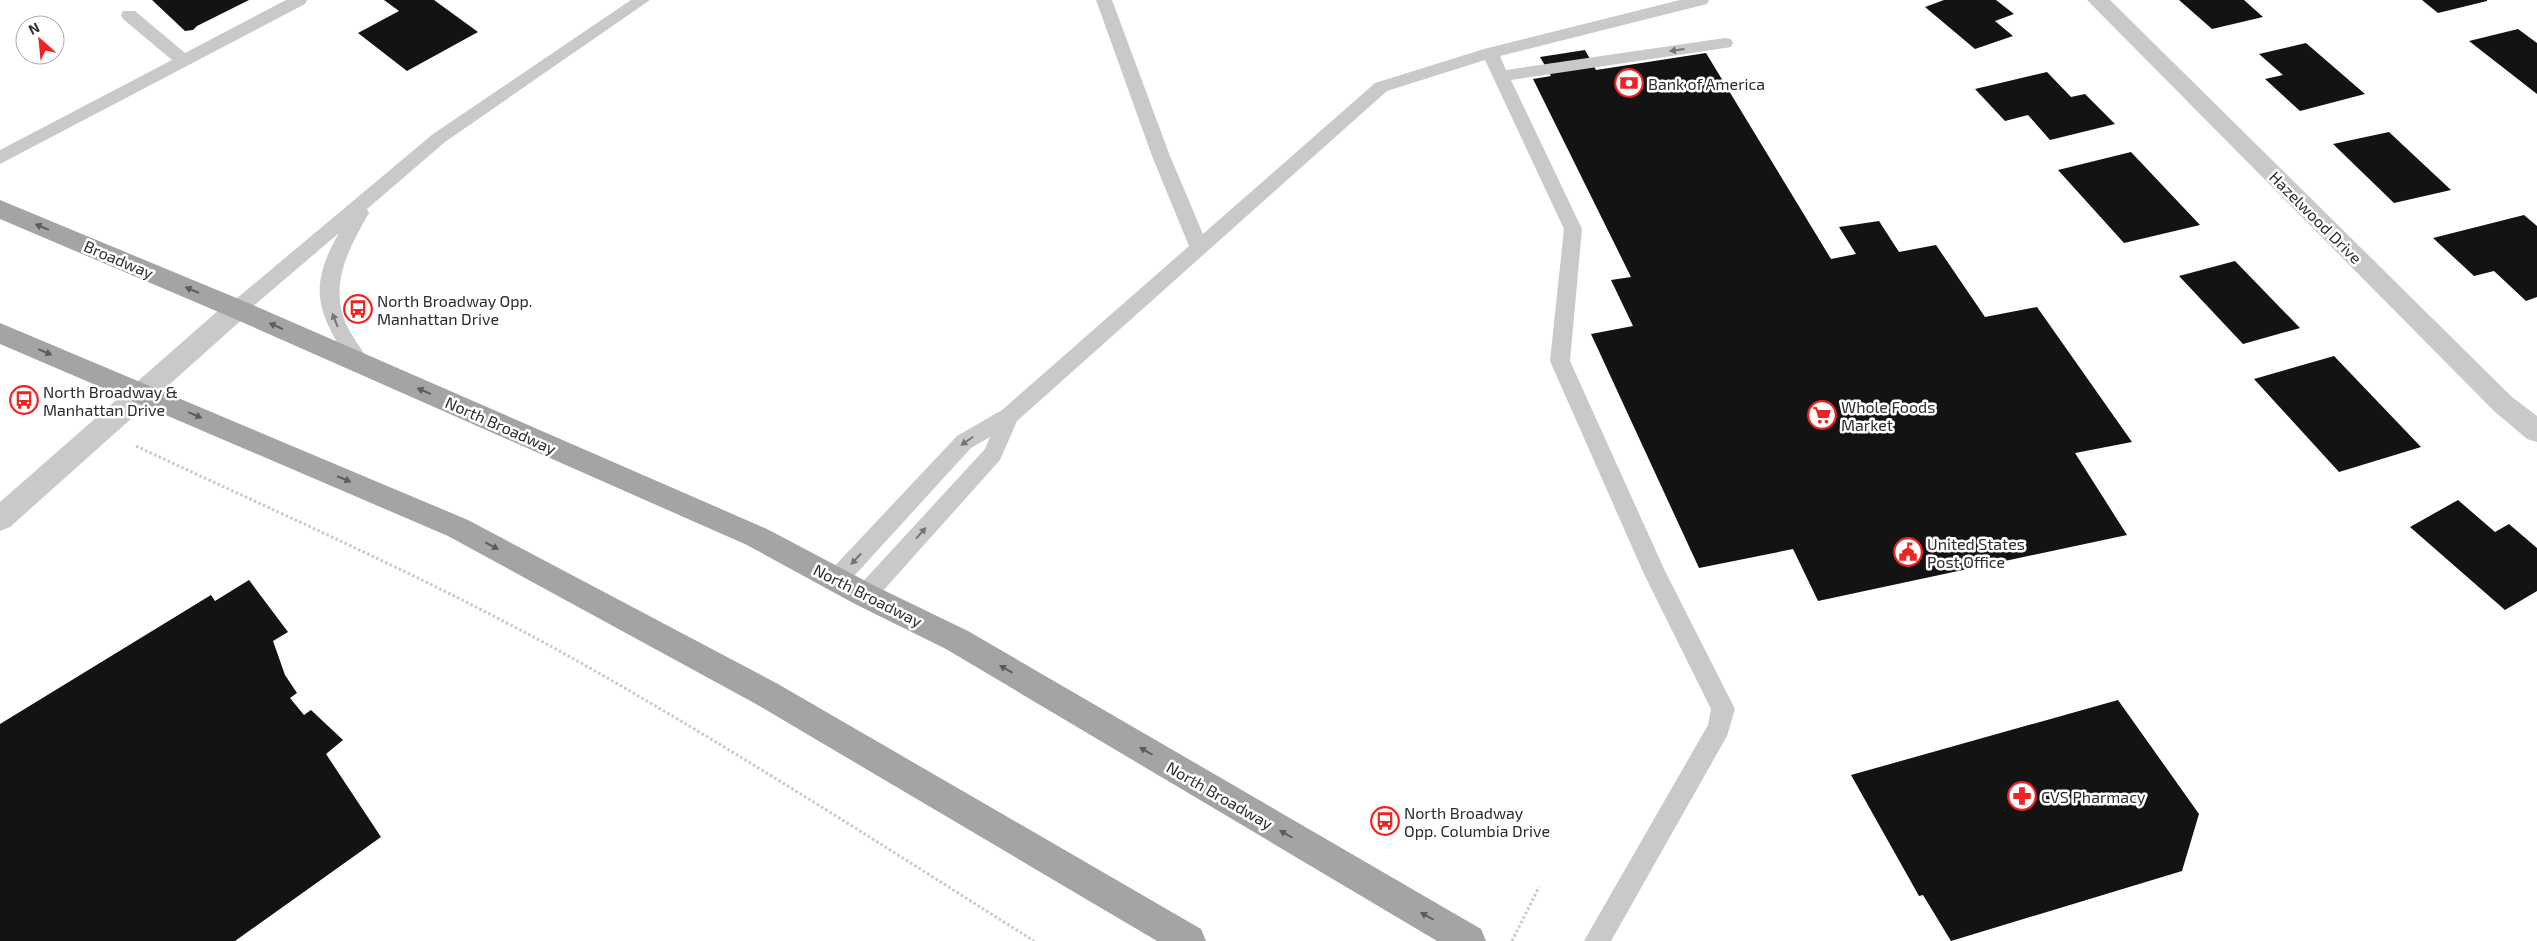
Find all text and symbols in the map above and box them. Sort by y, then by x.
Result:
north arrow [15,15,65,65]
text: N [26,18,42,38]
one-way arrow [1668,46,1684,54]
bank icon: Bank of America [1614,68,1644,98]
place label: Bank of America [1648,74,1765,93]
street label: Hazelwood Drive [2266,167,2366,267]
one-way arrow [34,223,49,231]
street label: Broadway [81,236,157,282]
one-way arrow [185,285,199,293]
place label: North Broadway Opp. Manhattan Drive [377,291,532,328]
bus stop icon: North Broadway Opp. Manhattan Drive [343,294,373,324]
one-way arrow [331,312,339,327]
one-way arrow [269,321,283,329]
one-way arrow [38,348,53,356]
place label: North Broadway & Manhattan Drive [43,382,178,419]
bus stop icon: North Broadway & Manhattan Drive [9,385,39,415]
one-way arrow [417,387,431,395]
street label: North Broadway [443,392,560,458]
place label: Whole Foods Market [1841,397,1935,434]
supermarket icon: Whole Foods Market [1807,400,1837,430]
one-way arrow [188,412,202,420]
one-way arrow [960,436,974,446]
one-way arrow [337,476,351,484]
one-way arrow [915,527,927,539]
place label: United States Post Office [1927,534,2025,571]
public building icon: United States Post Office [1893,537,1923,567]
one-way arrow [485,542,499,550]
one-way arrow [850,553,862,565]
street label: North Broadway [811,559,926,631]
one-way arrow [1000,665,1013,674]
one-way arrow [1140,747,1153,756]
street label: North Broadway [1164,757,1277,833]
pharmacy icon: CVS Pharmacy [2007,781,2037,811]
place label: CVS Pharmacy [2041,787,2146,806]
place label: North Broadway Opp. Columbia Drive [1404,803,1550,840]
bus stop icon: North Broadway Opp. Columbia Drive [1370,806,1400,836]
one-way arrow [1280,829,1293,838]
one-way arrow [1420,912,1433,921]

